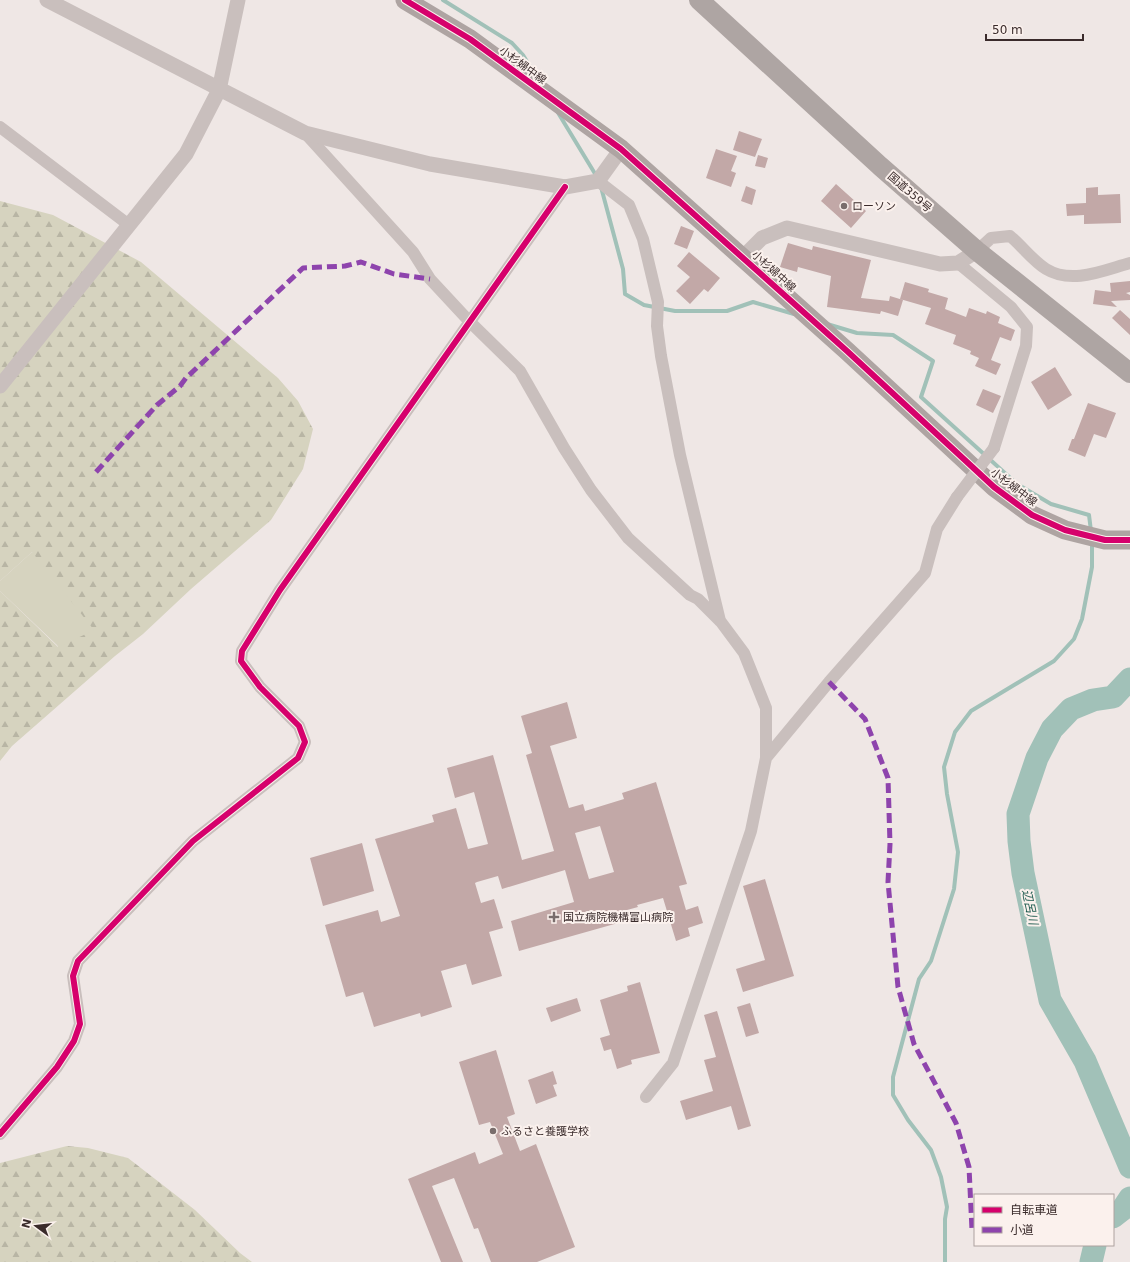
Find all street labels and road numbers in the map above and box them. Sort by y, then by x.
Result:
street label: 小杉婦中線 [497,44,549,87]
street label: 国道359号 [885,170,934,215]
street label: 小杉婦中線 [749,248,798,295]
street label: 小杉婦中線 [988,466,1040,509]

